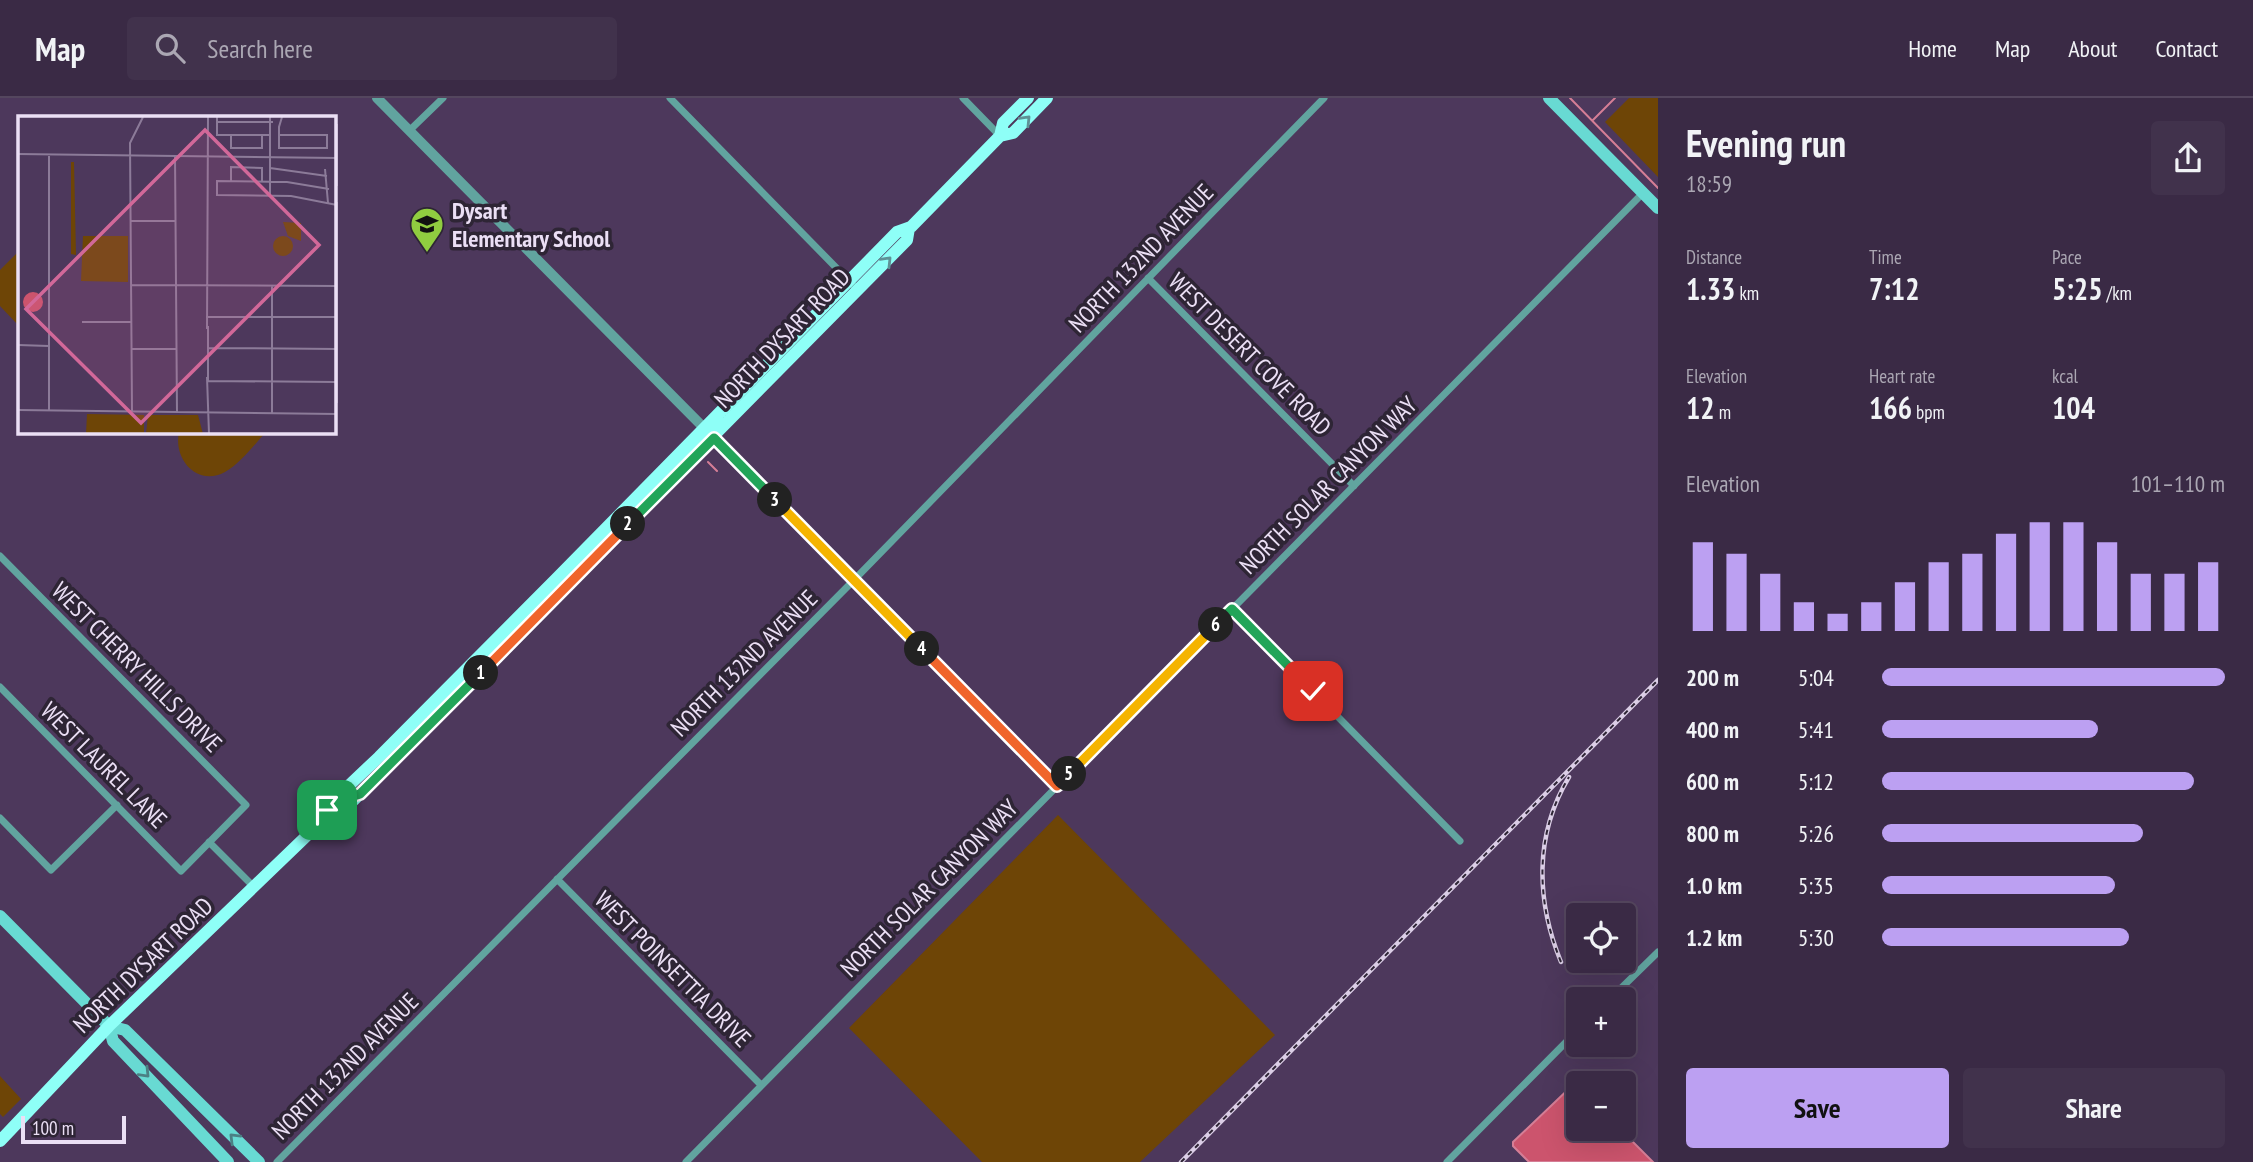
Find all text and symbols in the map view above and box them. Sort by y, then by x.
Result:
search box [127,17,617,80]
text: Map [35,27,85,70]
icon: search [151,29,189,67]
text: Search here [207,32,313,65]
text: Home [1908,33,1957,64]
text: Map [1995,33,2030,64]
text: About [2068,33,2117,64]
text: Contact [2155,33,2218,64]
inset map [18,116,336,434]
one-way arrow [1017,116,1030,129]
text: Evening run [1686,118,1846,167]
button: share [2151,121,2225,195]
text: 18:59 [1686,169,1732,198]
street label: NORTH 132ND AVENUE [1062,177,1220,339]
place label: Dysart Elementary School [452,195,610,254]
school or university icon: Dysart Elementary School [408,205,446,254]
text: Distance [1686,245,1742,269]
text: Time [1869,245,1902,269]
text: Pace [2052,245,2082,269]
one-way arrow [878,256,891,269]
street label: NORTH DYSART ROAD [707,262,857,414]
street label: WEST DESERT COVE ROAD [1162,266,1338,442]
text: 1.33 [1686,269,1735,308]
text: 7:12 [1869,269,1920,308]
text: 5:25 [2052,269,2103,308]
text: km [1735,281,1759,305]
text: /km [2103,281,2132,305]
text: Elevation [1686,364,1747,388]
text: Heart rate [1869,364,1935,388]
text: kcal [2052,364,2078,388]
text: 12 [1686,388,1715,427]
text: 166 [1869,388,1912,427]
text: 104 [2052,388,2095,427]
street label: NORTH SOLAR CANYON WAY [1233,390,1423,580]
text: m [1715,400,1731,424]
text: bpm [1912,400,1945,424]
text: Elevation [1686,469,1760,498]
text: 101–110 m [2131,469,2225,498]
pin: 3 [758,482,792,518]
text: 3 [770,487,779,511]
pin: 2 [610,506,646,542]
text: 2 [623,511,632,535]
street label: WEST CHERRY HILLS DRIVE [45,575,229,759]
street label: NORTH 132ND AVENUE [664,583,824,743]
pin: 6 [1198,608,1234,642]
text: 6 [1211,612,1220,636]
pin: 4 [904,632,940,666]
text: 4 [917,636,926,660]
pin: 1 [463,656,498,690]
text: 1 [476,660,485,684]
pin [1283,661,1343,721]
text: 200 m [1686,663,1739,692]
text: 5:04 [1798,663,1834,692]
icon: check [1294,672,1332,710]
street label: WEST LAUREL LANE [34,695,174,835]
text: 400 m [1686,715,1739,744]
text: 5:41 [1798,715,1834,744]
pin: 5 [1052,756,1086,792]
text: 5 [1064,761,1073,785]
text: 600 m [1686,767,1739,796]
text: 5:12 [1798,767,1834,796]
pin [297,780,357,840]
icon: arrive [308,791,346,829]
street label: NORTH SOLAR CANYON WAY [834,793,1024,983]
text: 800 m [1686,819,1739,848]
text: 5:26 [1798,819,1834,848]
text: 1.0 km [1686,871,1742,900]
text: 5:35 [1798,871,1834,900]
street label: WEST POINSETTIA DRIVE [588,884,758,1054]
street label: NORTH DYSART ROAD [67,890,219,1040]
map controls [1566,903,1636,1141]
button: locate [1566,903,1636,973]
text: 1.2 km [1686,923,1742,952]
text: 5:30 [1798,923,1834,952]
street label: NORTH 132ND AVENUE [265,986,425,1146]
button: + [1566,987,1636,1057]
one-way arrow [136,1065,149,1078]
button: Save [1686,1068,1949,1148]
button: Share [1963,1068,2225,1148]
button: − [1566,1071,1636,1141]
scale bar [21,1113,126,1145]
text: 100 m [32,1116,74,1140]
one-way arrow [229,1133,242,1146]

